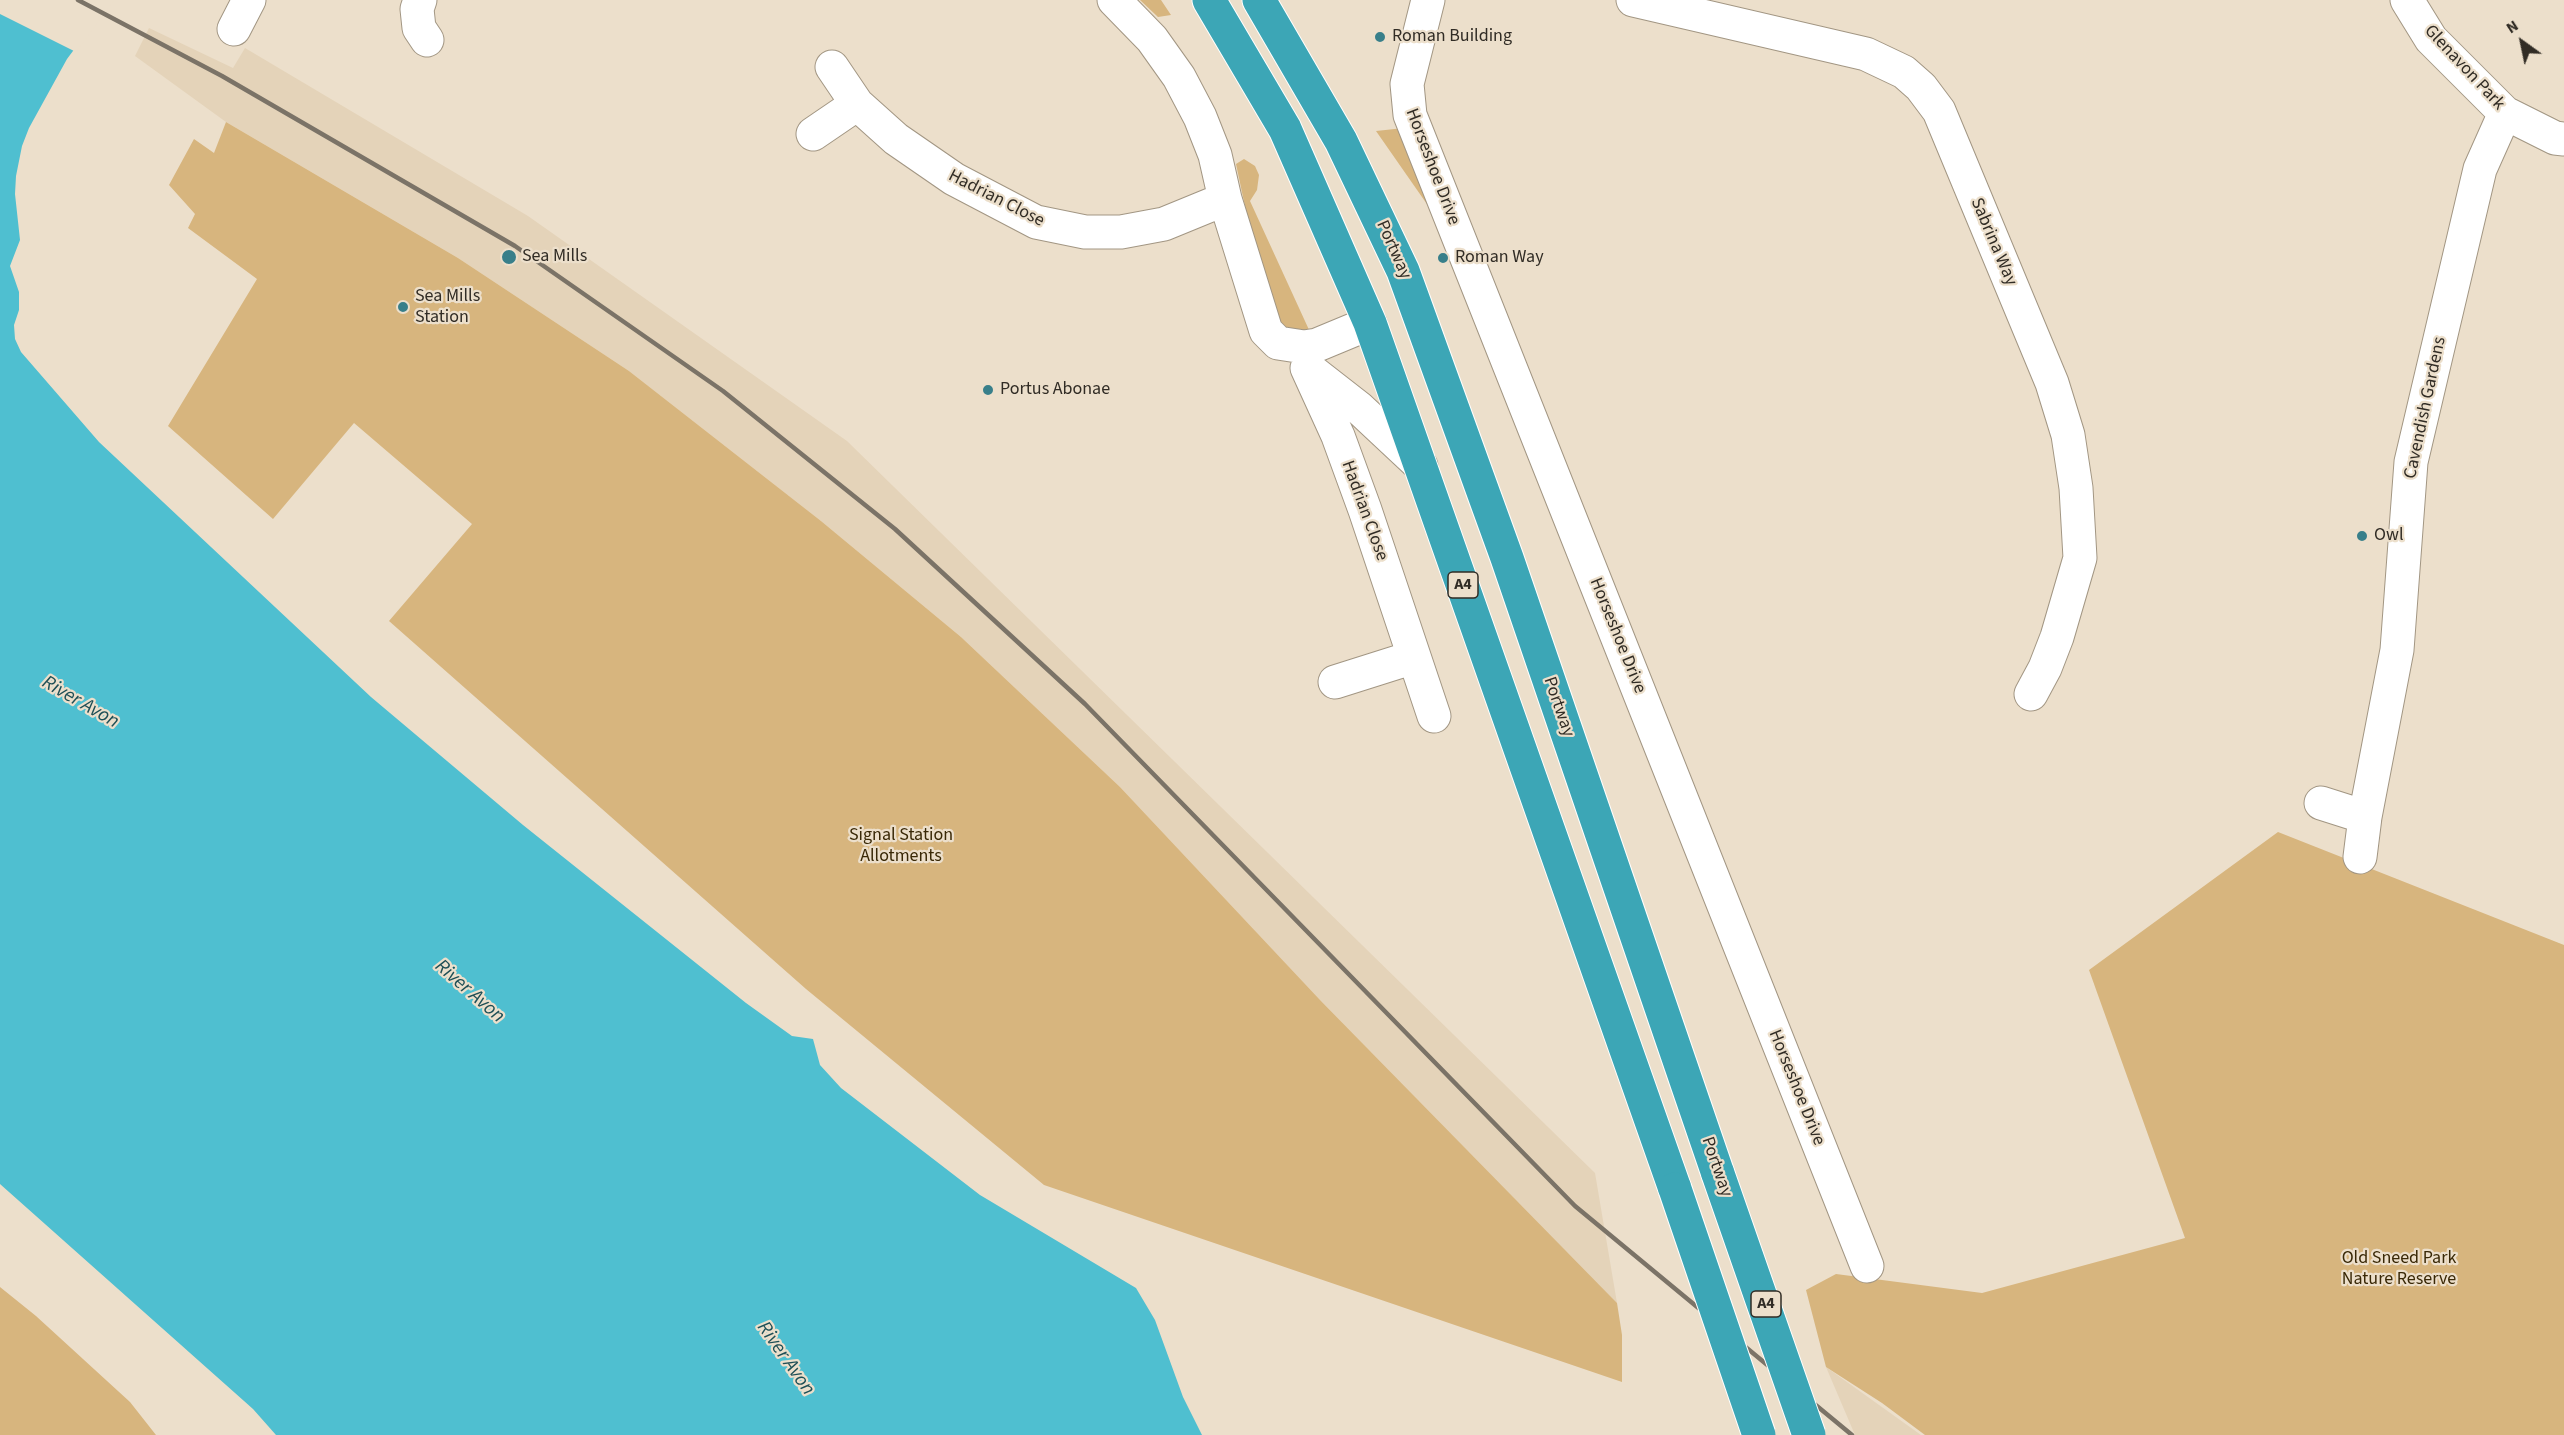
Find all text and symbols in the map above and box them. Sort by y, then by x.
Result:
north arrow [2492,12,2552,72]
text: N [2502,15,2523,39]
street label: Glenavon Park [2419,21,2509,115]
place label: Roman Building [1392,26,1512,48]
marker: Roman Building [1373,30,1387,44]
street label: Horseshoe Drive [1400,106,1464,228]
street label: Hadrian Close [944,166,1048,232]
street label: Sabrina Way [1965,195,2021,289]
street label: Portway [1371,217,1415,283]
place label: Sea Mills [522,246,587,268]
place label: Roman Way [1455,247,1544,269]
marker: Sea Mills [500,248,518,266]
marker: Roman Way [1436,251,1450,265]
place label: Sea Mills Station [415,286,480,328]
marker: Sea Mills Station [396,300,410,314]
street label: Cavendish Gardens [2400,335,2452,481]
place label: Portus Abonae [1000,379,1110,401]
marker: Portus Abonae [981,383,995,397]
street label: Hadrian Close [1336,458,1392,564]
place label: Owl [2374,525,2403,547]
marker: Owl [2355,529,2369,543]
road number: A4 [1448,572,1478,598]
street label: Horseshoe Drive [1584,575,1650,697]
water label: River Avon [37,671,123,735]
street label: Portway [1538,674,1578,740]
park label: Signal Station Allotments [849,825,953,868]
water label: River Avon [429,955,509,1029]
street label: Horseshoe Drive [1763,1027,1829,1149]
street label: Portway [1696,1134,1736,1200]
park label: Old Sneed Park Nature Reserve [2342,1248,2456,1290]
road number: A4 [1751,1291,1781,1317]
water label: River Avon [751,1317,819,1401]

